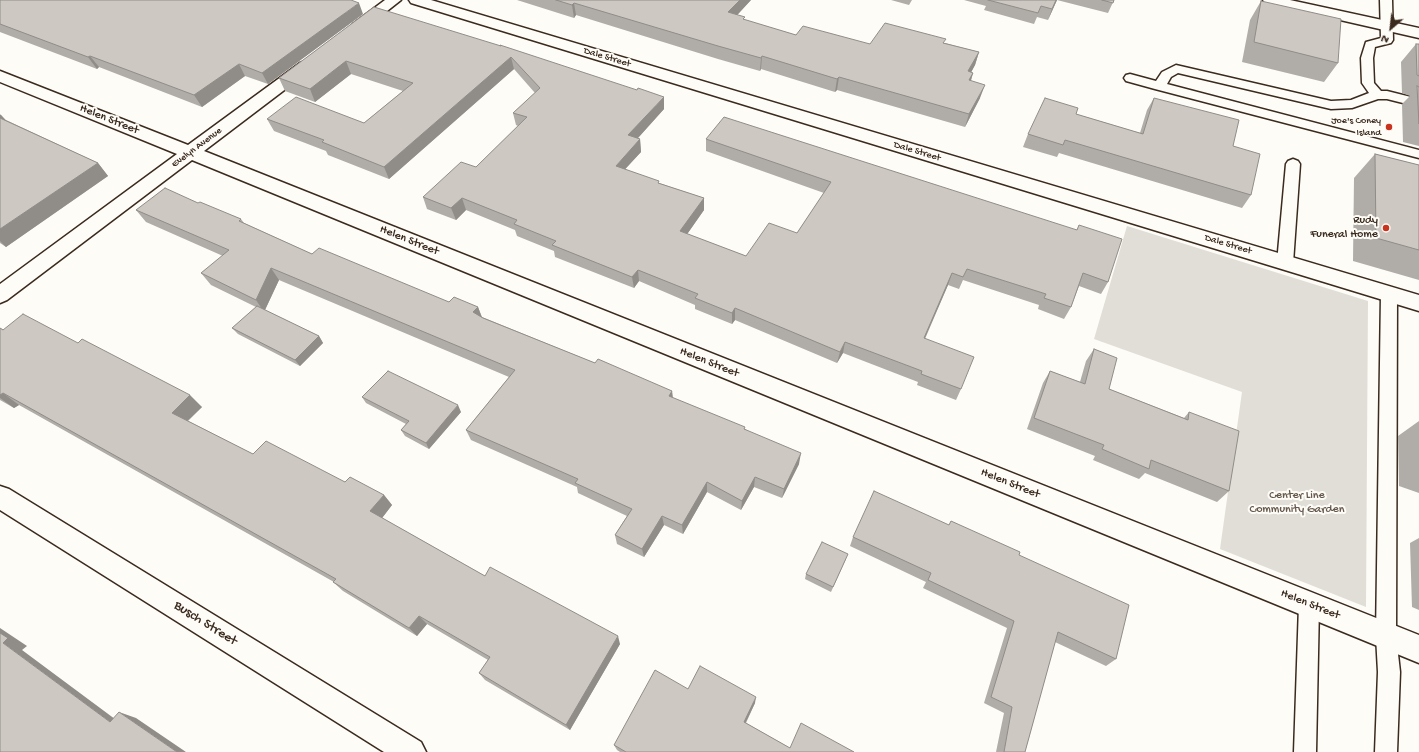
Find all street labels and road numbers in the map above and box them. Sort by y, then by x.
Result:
street label: Dale Street [582,45,632,71]
street label: Helen Street [77,102,141,138]
street label: Evelyn Avenue [169,125,225,171]
street label: Dale Street [892,139,942,165]
street label: Helen Street [377,223,441,259]
street label: Dale Street [1203,232,1253,258]
street label: Helen Street [677,345,741,381]
street label: Helen Street [978,466,1042,502]
street label: Helen Street [1278,587,1342,623]
street label: Busch Street [170,598,240,650]

